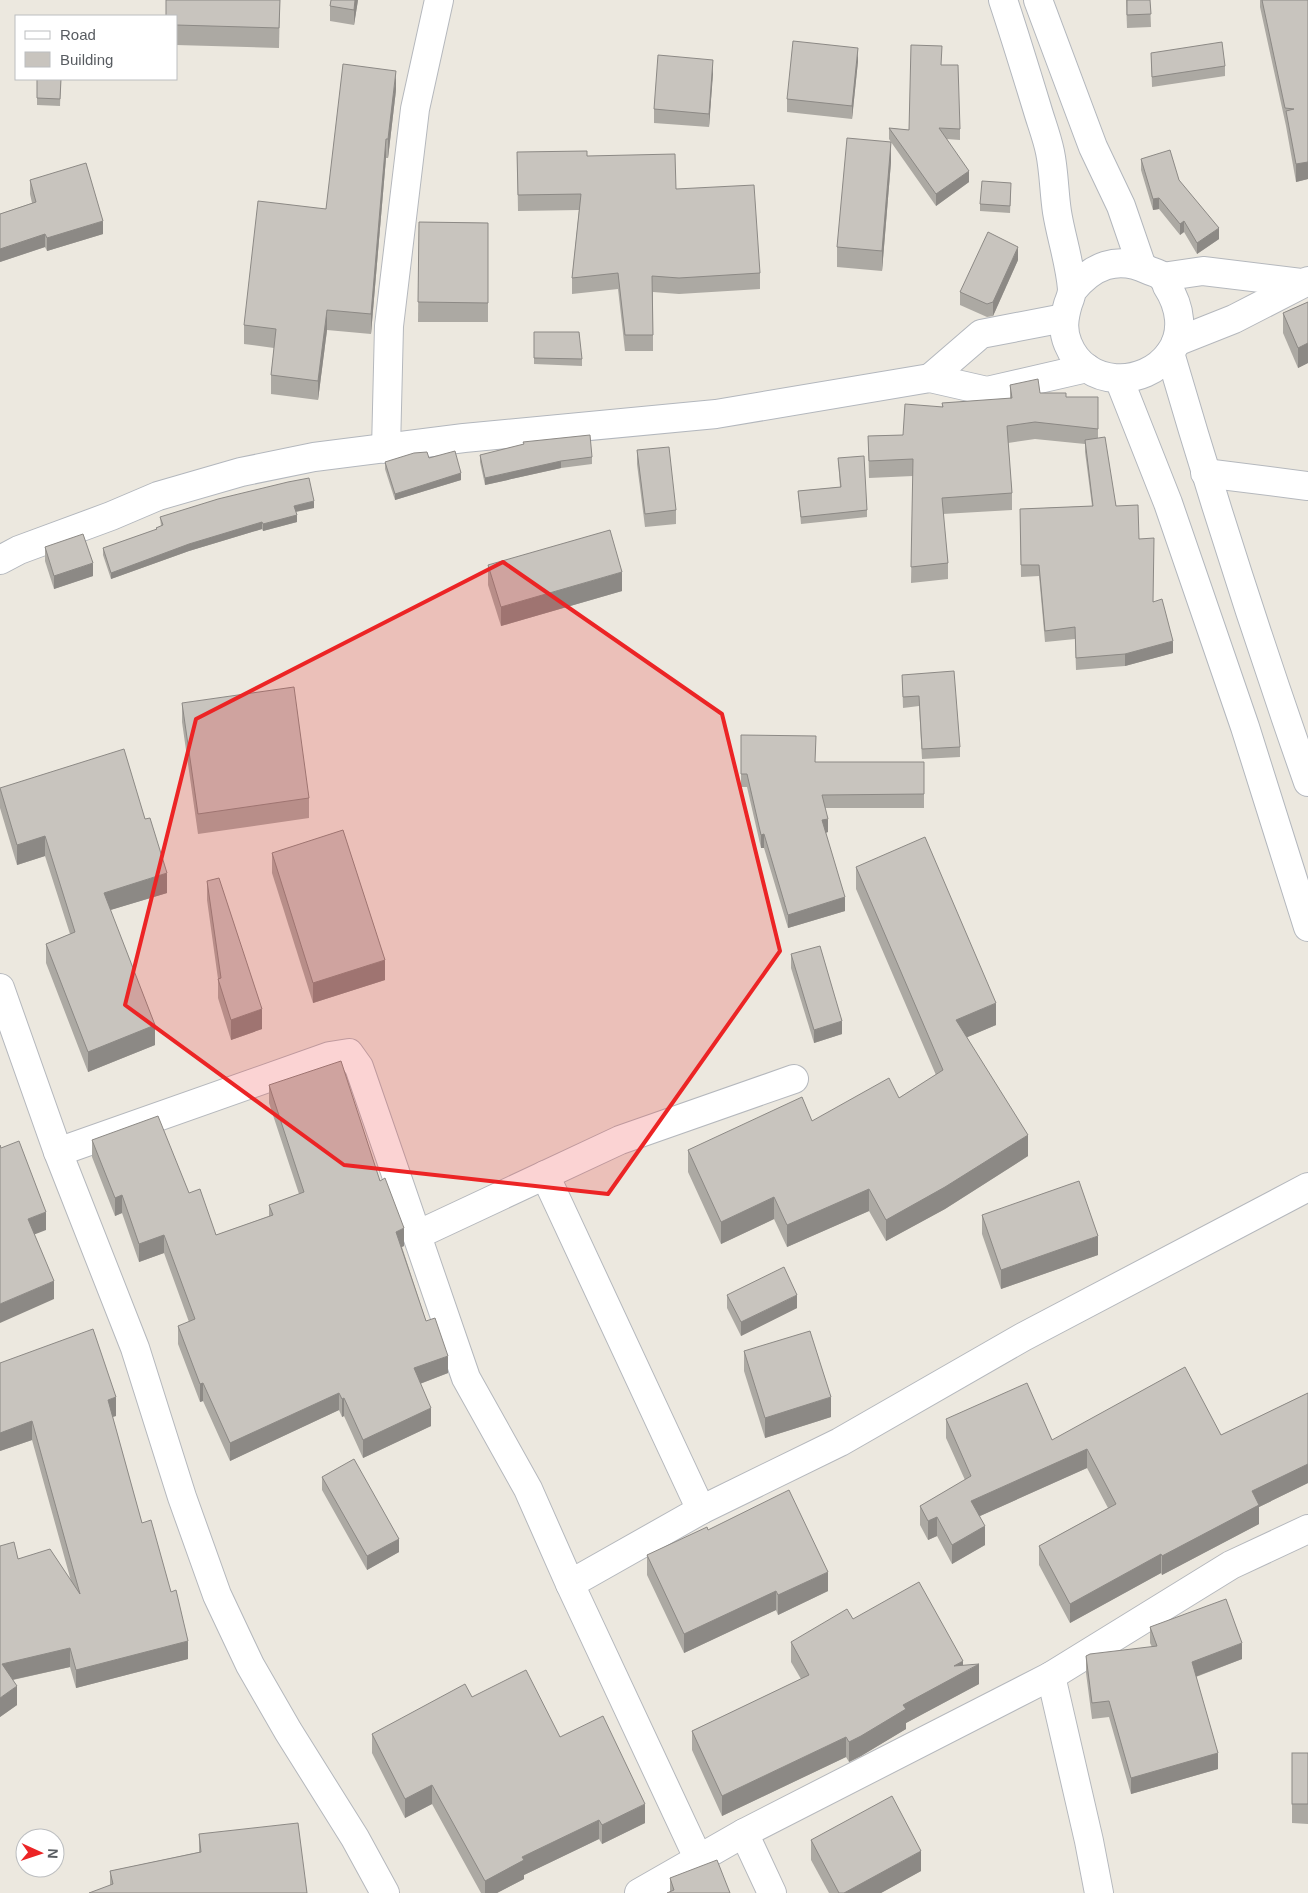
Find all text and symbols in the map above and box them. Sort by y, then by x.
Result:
legend [15,15,178,80]
text: Road [60,26,96,43]
text: Building [60,51,113,68]
north arrow [15,1828,65,1878]
text: N [45,1848,61,1859]

